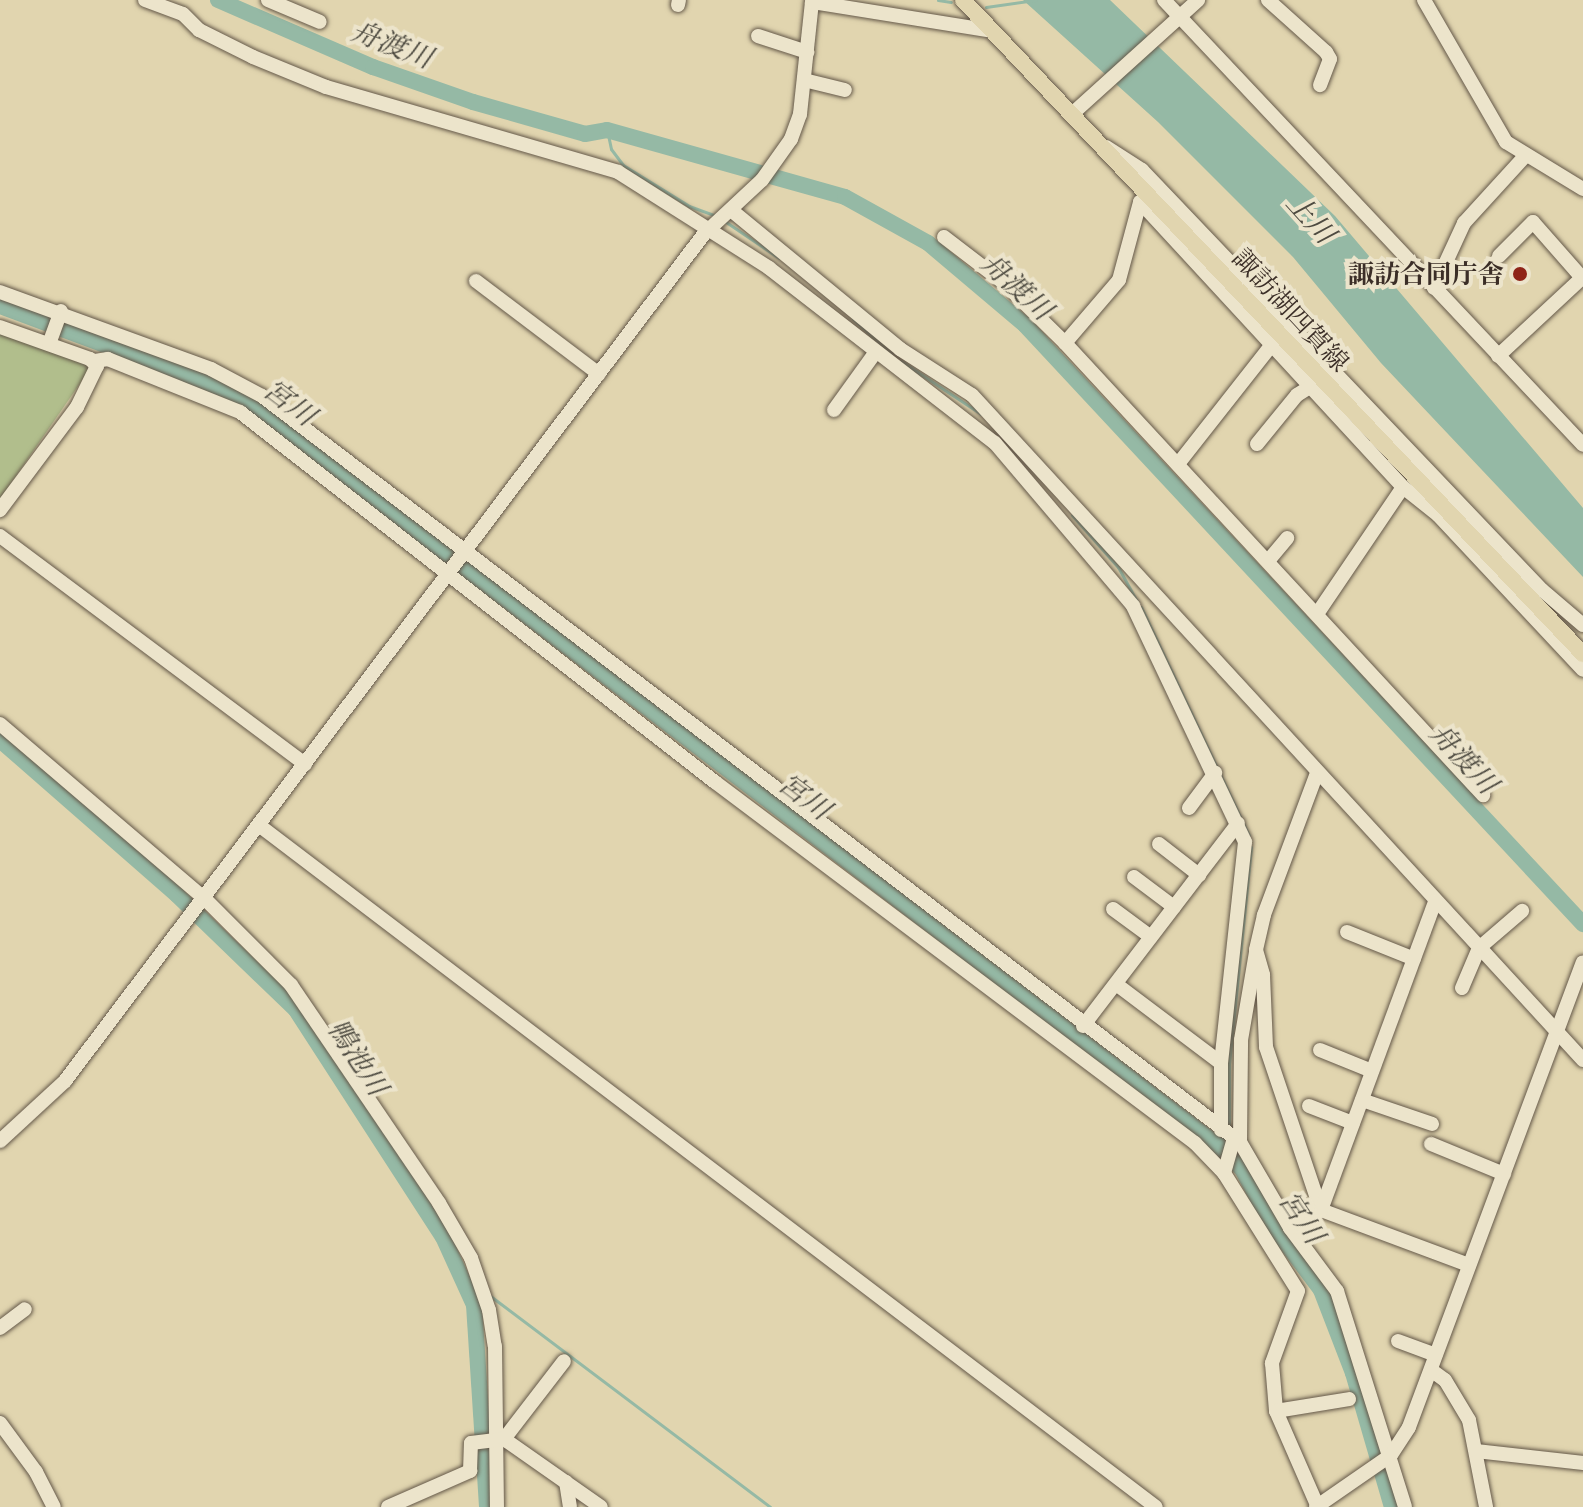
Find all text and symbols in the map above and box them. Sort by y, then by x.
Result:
water label: 舟渡川 [347,13,437,75]
water label: 上川 [1280,186,1342,250]
street label: 諏訪湖四賀線 [1226,242,1356,378]
water label: 舟渡川 [975,245,1059,327]
place label: 諏訪合同庁舎 [1348,258,1504,290]
marker: 諏訪合同庁舎 [1511,265,1529,283]
water label: 宮川 [258,372,322,432]
water label: 舟渡川 [1423,716,1505,800]
water label: 宮川 [773,766,837,826]
water label: 鴨池川 [321,1013,395,1101]
water label: 宮川 [1272,1184,1332,1250]

